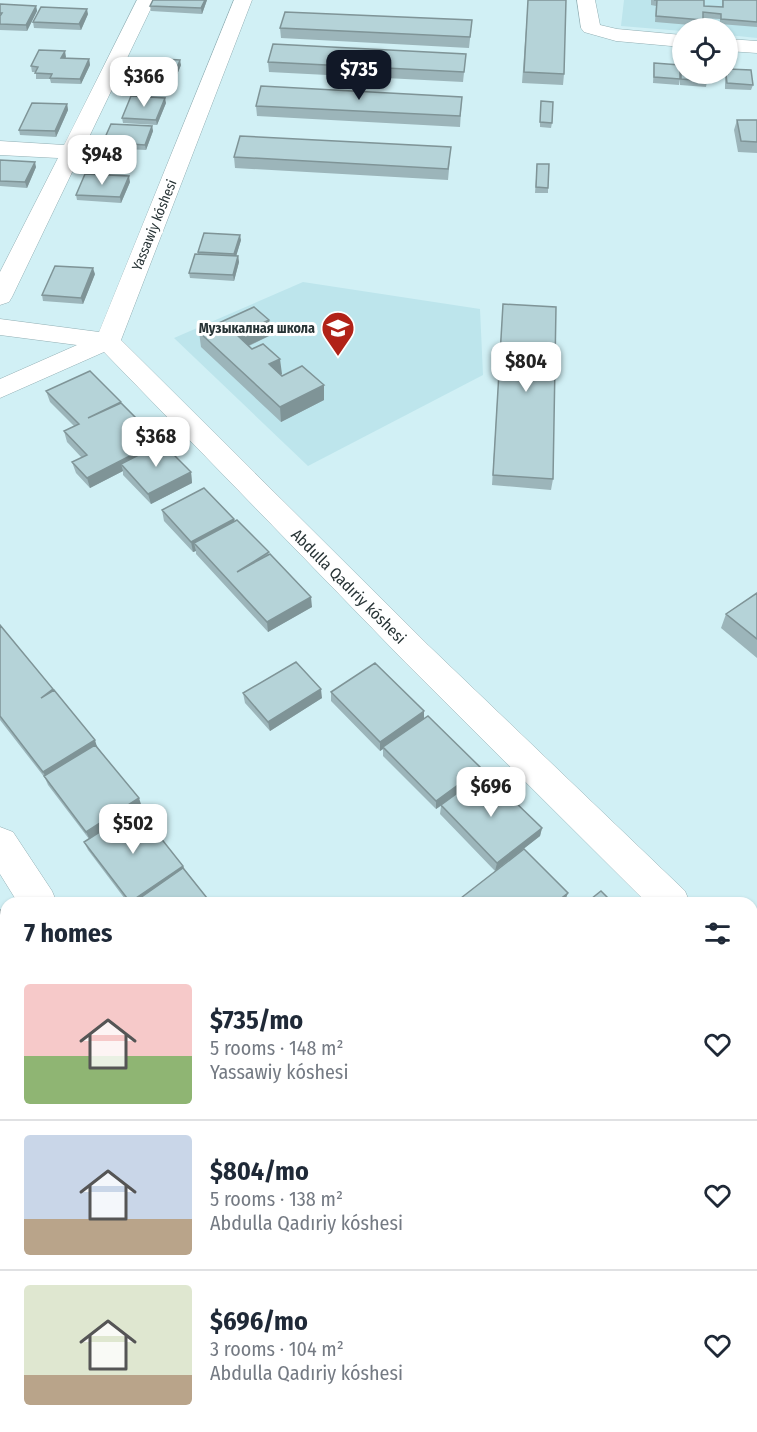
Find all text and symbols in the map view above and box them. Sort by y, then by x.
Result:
map controls [672,18,738,84]
button: locate [672,18,738,84]
pin: $735 [323,50,395,101]
pin: $366 [108,57,180,108]
text: $735 [340,57,378,81]
text: $366 [124,64,164,88]
pin: $948 [66,135,138,186]
text: $948 [82,142,122,166]
street label: Yassawiy kóshesi [128,177,180,273]
school or university icon: Музыкалная школа [320,310,356,357]
place label: Музыкалная школа [199,320,315,337]
pin: $804 [490,342,562,393]
text: $804 [505,349,547,373]
pin: $368 [120,417,192,468]
text: $368 [136,424,176,448]
street label: Abdulla Qadıriy kóshesi [287,525,410,648]
pin: $696 [455,767,527,818]
text: $696 [471,774,511,798]
pin: $502 [97,804,169,855]
text: $502 [113,811,153,835]
icon: filters [701,917,734,950]
text: 7 homes [24,918,112,949]
text: $735/mo [210,1005,303,1036]
icon: home [72,1008,144,1080]
icon: heart [701,1028,734,1061]
text: 5 rooms · 148 m² [210,1036,344,1060]
text: Yassawiy kóshesi [210,1060,348,1084]
text: $804/mo [210,1156,309,1187]
icon: home [72,1159,144,1231]
icon: heart [701,1179,734,1212]
text: 5 rooms · 138 m² [210,1187,343,1211]
text: Abdulla Qadıriy kóshesi [210,1211,403,1235]
text: $696/mo [210,1306,308,1337]
icon: home [72,1309,144,1381]
icon: heart [701,1329,734,1362]
text: 3 rooms · 104 m² [210,1337,344,1361]
text: Abdulla Qadıriy kóshesi [210,1361,403,1385]

